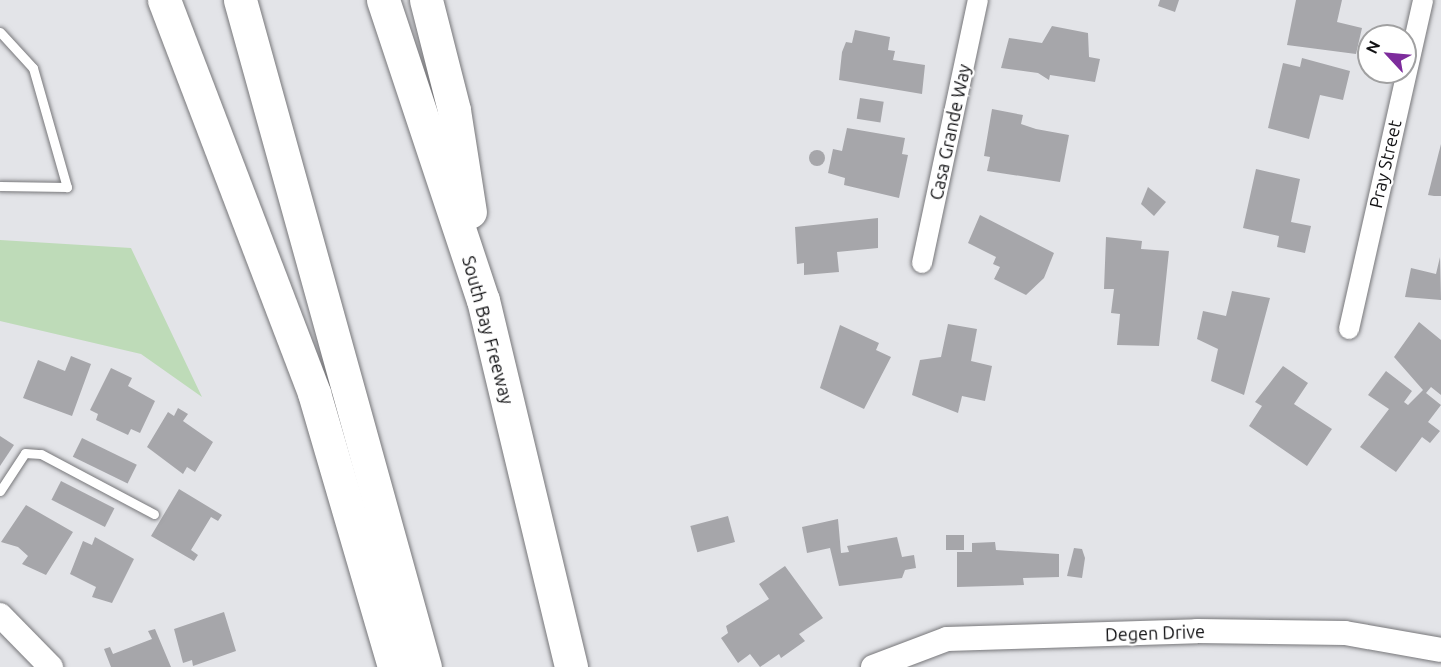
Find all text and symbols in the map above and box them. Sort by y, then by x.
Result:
north arrow [1357,24,1417,84]
text: N [1362,38,1383,56]
street label: Casa Grande Way [925,62,975,202]
street label: Pray Street [1364,118,1406,210]
street label: South Bay Freeway [458,253,518,407]
street label: Degen Drive [1105,620,1205,646]

